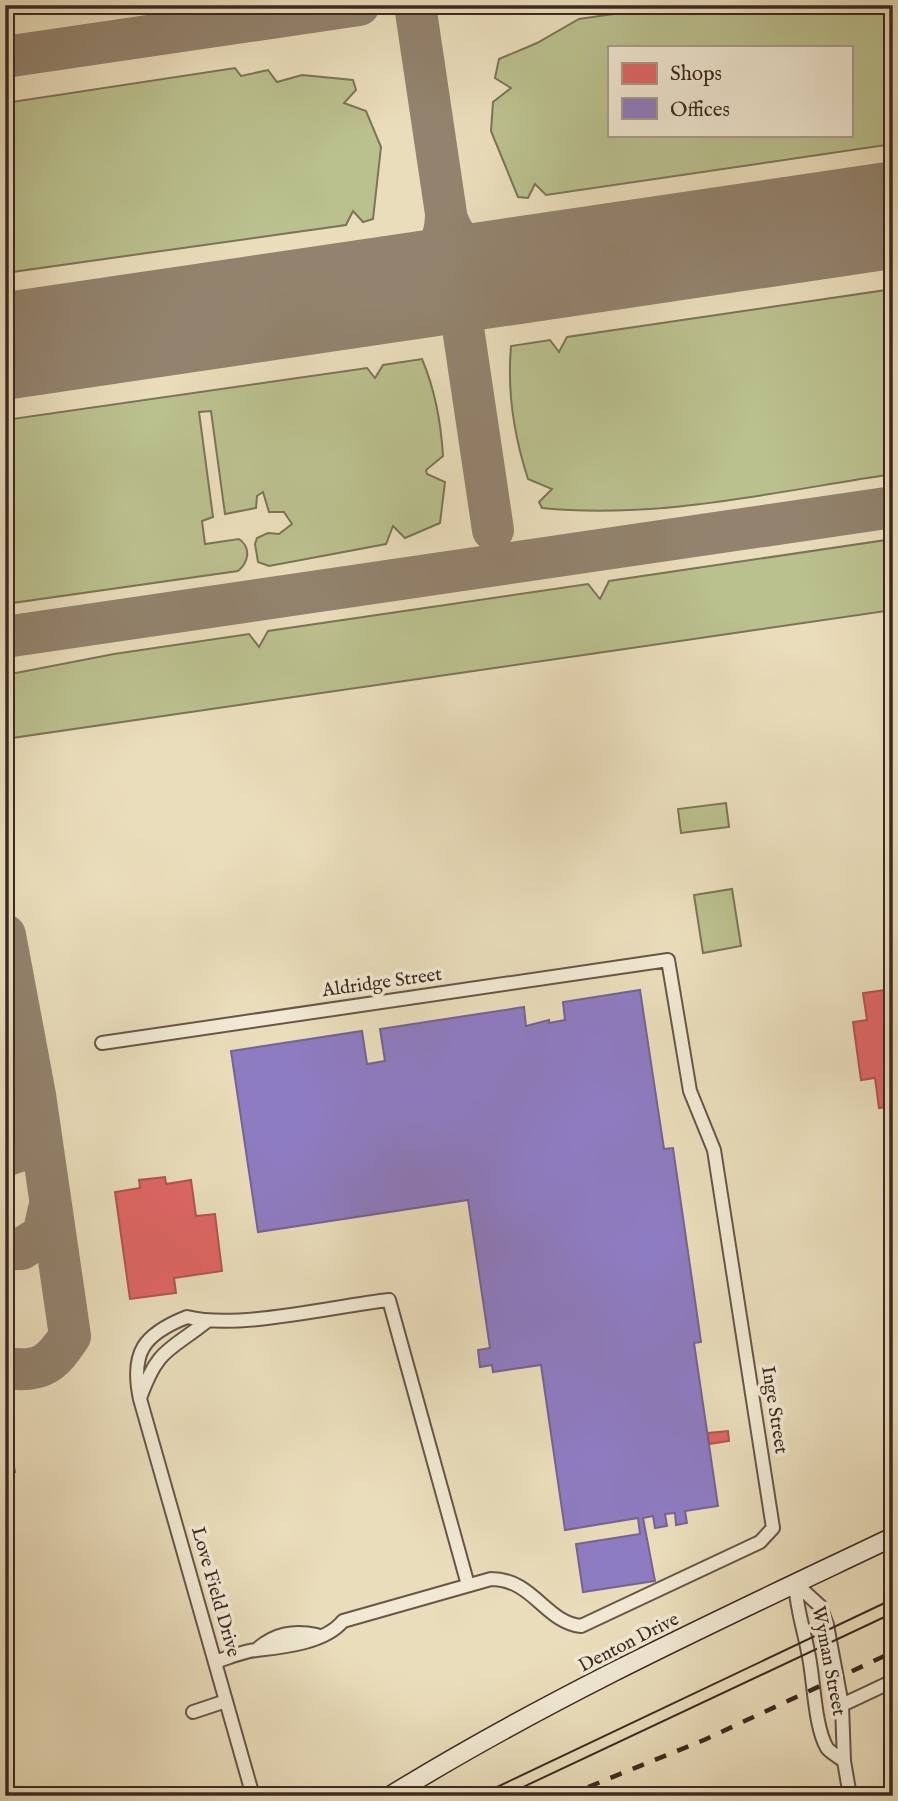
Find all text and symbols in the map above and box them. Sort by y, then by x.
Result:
legend [608,46,852,136]
text: Shops [670,61,722,88]
text: Offices [670,97,730,124]
street label: Aldridge Street [320,963,444,1003]
street label: Inge Street [755,1364,793,1456]
street label: Love Field Drive [185,1524,245,1660]
street label: Wyman Street [806,1604,851,1719]
street label: Denton Drive [575,1607,683,1678]

